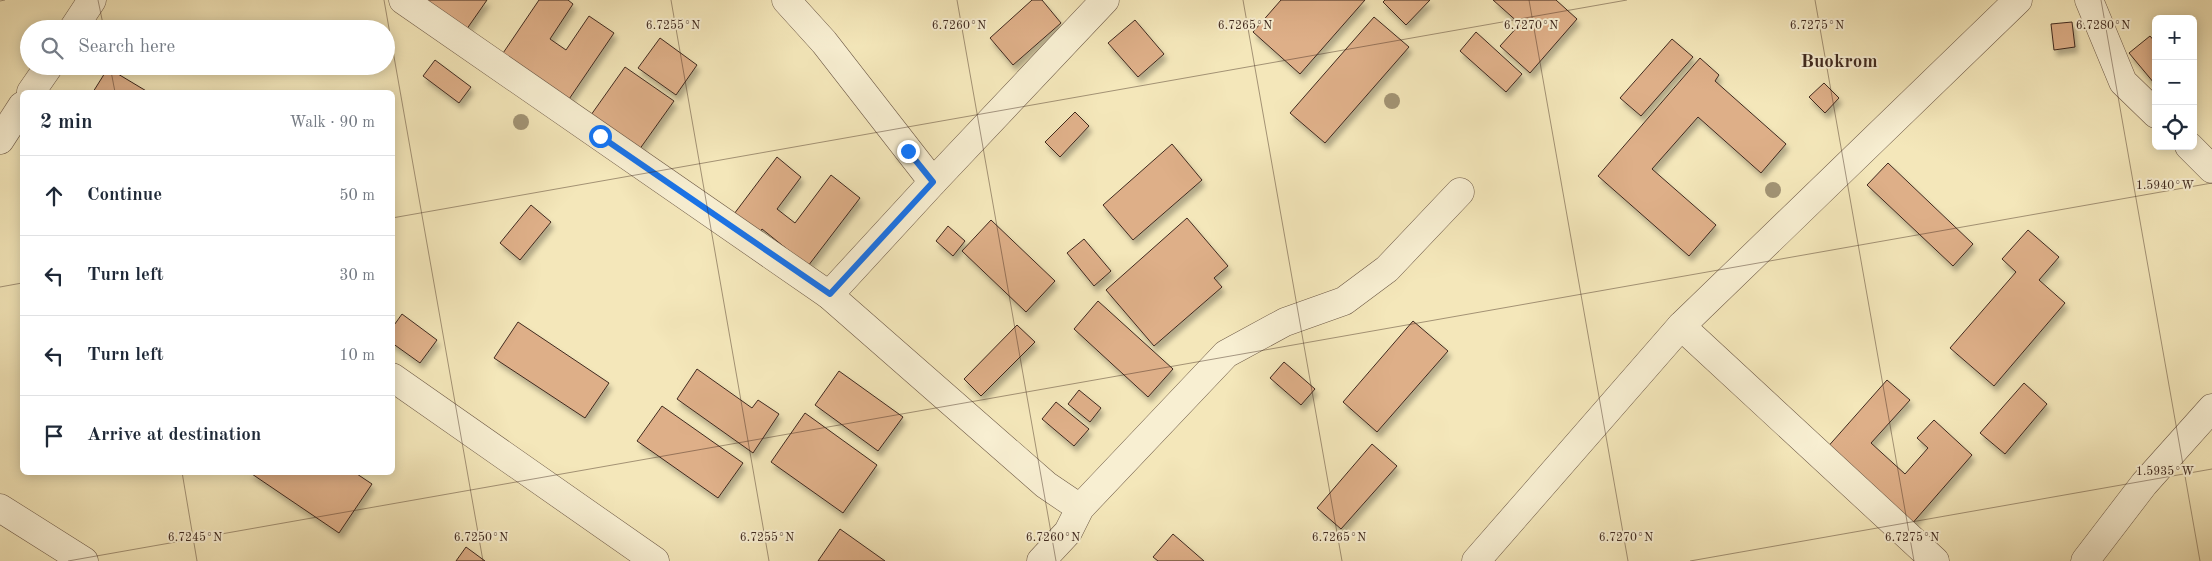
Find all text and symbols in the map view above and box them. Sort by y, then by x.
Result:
map controls [2152,15,2197,150]
button: + [2152,15,2197,60]
text: 6.7255°N [646,19,700,32]
text: 6.7265°N [1218,19,1272,32]
text: 6.7275°N [1790,19,1844,32]
search box [20,20,395,75]
text: 6.7260°N [932,20,986,32]
text: 6.7270°N [1504,20,1558,32]
text: 6.7280°N [2076,20,2130,32]
icon: search [38,34,66,62]
text: Search here [78,38,175,57]
district label: Buokrom [1800,53,1878,72]
button: − [2152,60,2197,105]
button: locate [2152,105,2197,150]
text: 2 min [40,112,93,133]
text: Walk · 90 m [289,115,375,131]
route start [589,125,612,148]
route end [897,140,920,163]
text: 1.5940°W [2136,179,2194,192]
icon: ahead [40,182,68,210]
text: Continue [87,186,162,205]
text: 50 m [339,188,375,204]
icon: left [40,262,68,290]
text: Turn left [87,266,164,285]
text: 30 m [339,268,375,284]
icon: left [40,342,68,370]
text: Turn left [87,346,164,365]
text: 10 m [339,348,375,364]
icon: arrive [40,422,68,450]
text: Arrive at destination [87,426,261,445]
text: 1.5935°W [2136,465,2194,478]
text: 6.7245°N [168,531,222,544]
text: 6.7250°N [454,531,508,544]
text: 6.7255°N [740,531,794,544]
text: 6.7265°N [1312,531,1366,544]
text: 6.7275°N [1885,531,1939,544]
text: 6.7260°N [1026,532,1080,544]
text: 6.7270°N [1599,532,1653,544]

